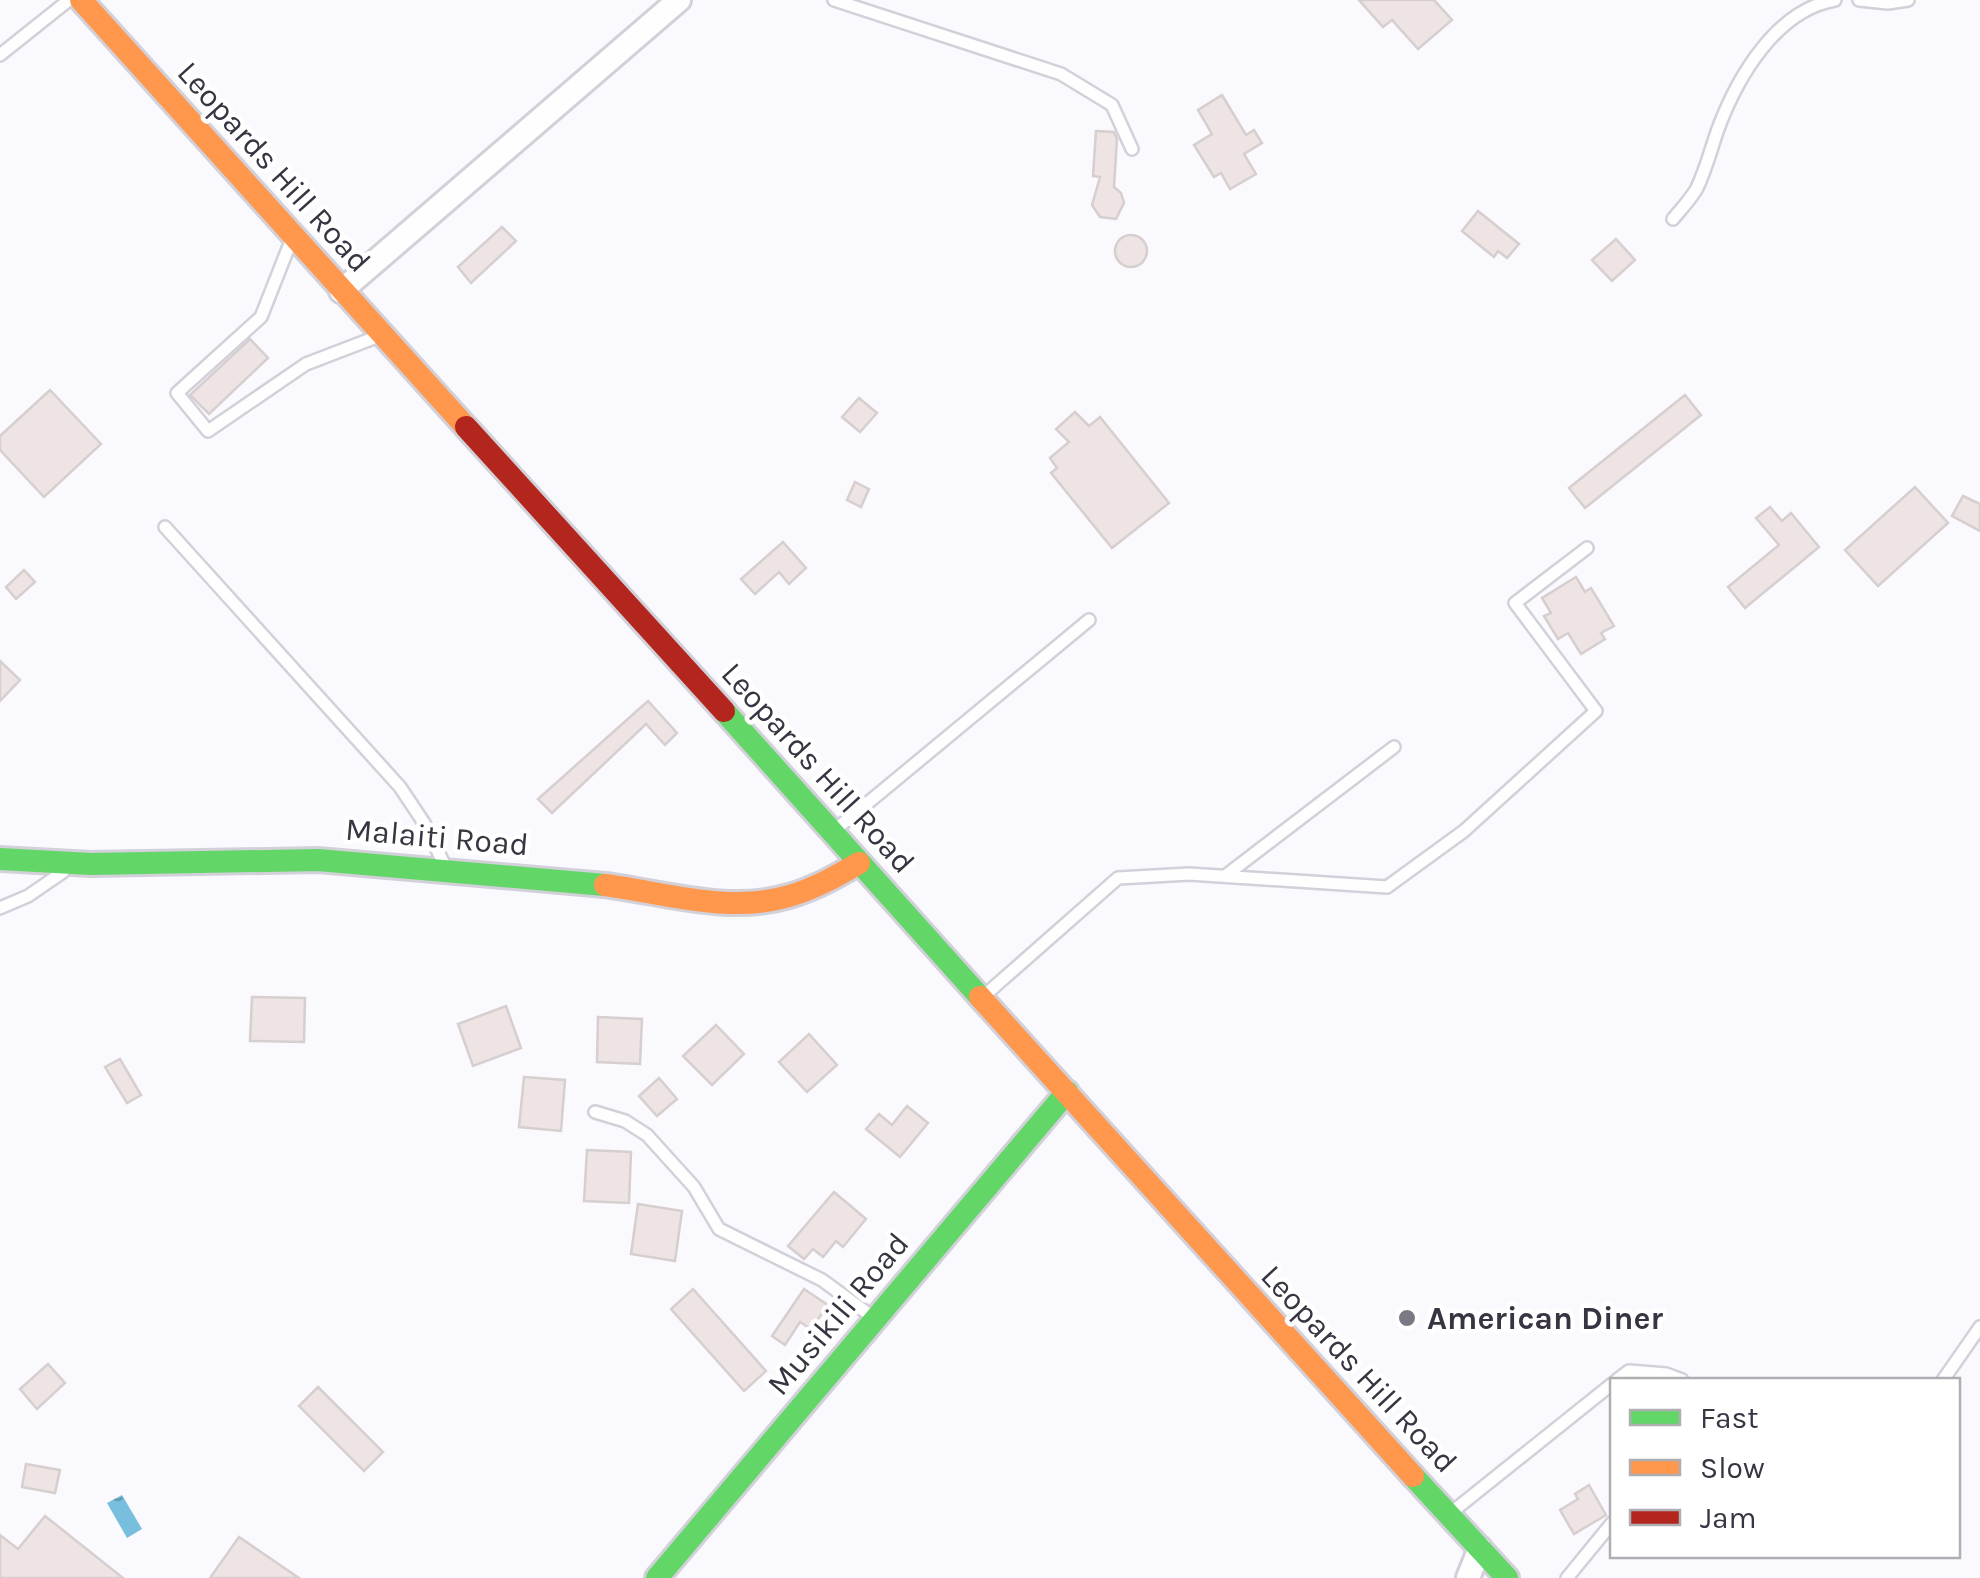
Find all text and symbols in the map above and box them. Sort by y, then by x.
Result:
street label: Leopards Hill Road [170,54,378,280]
street label: Leopards Hill Road [714,655,922,881]
street label: Malaiti Road [344,811,530,863]
street label: Musikili Road [759,1225,917,1403]
street label: Leopards Hill Road [1253,1258,1465,1480]
place label: American Diner [1427,1300,1663,1337]
marker: American Diner [1396,1307,1418,1329]
legend [1610,1378,1960,1558]
text: Fast [1700,1400,1759,1436]
text: Slow [1700,1450,1765,1486]
text: Jam [1700,1500,1757,1536]

